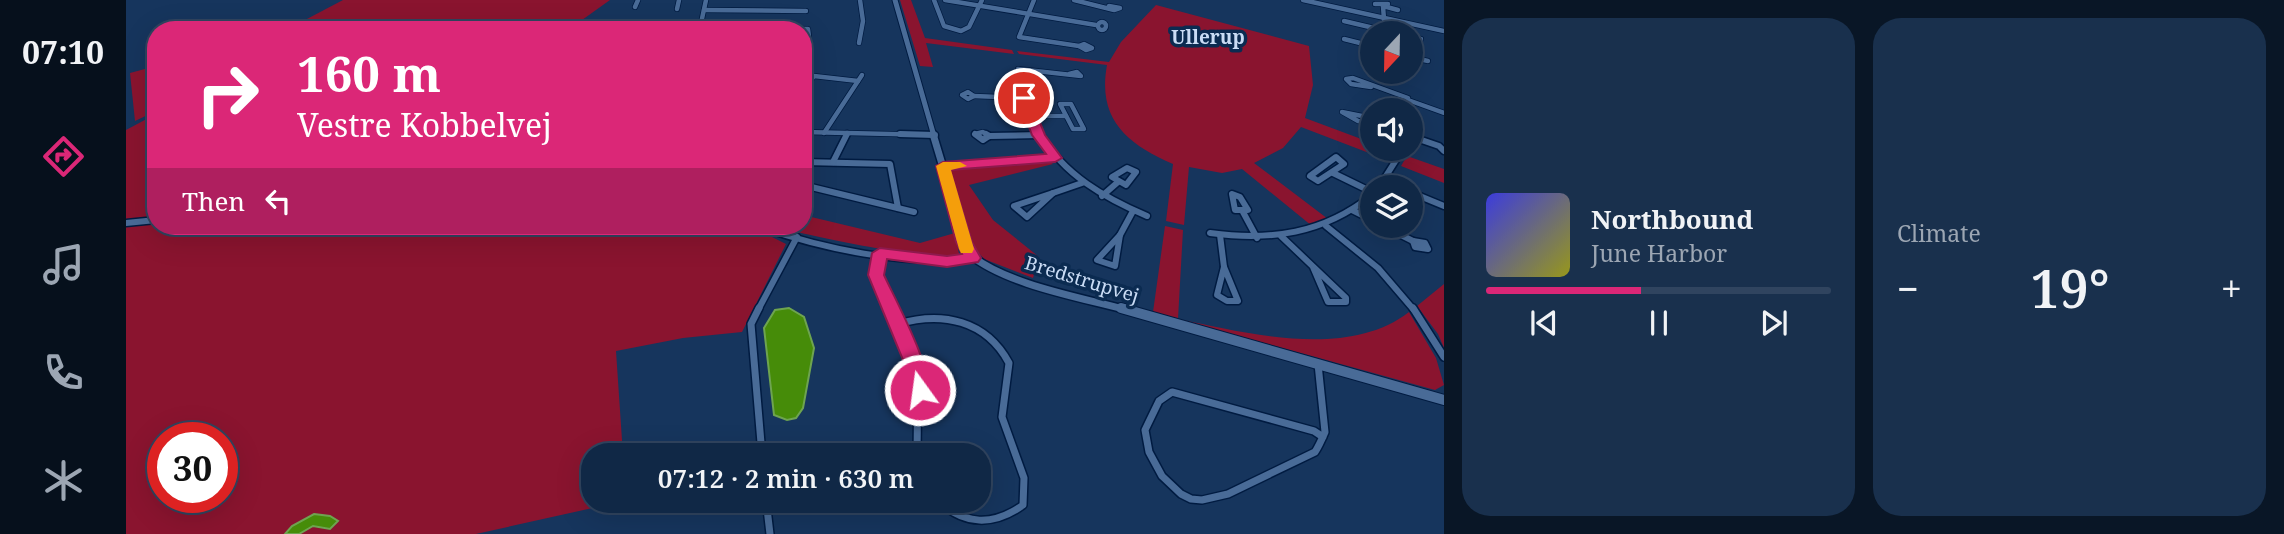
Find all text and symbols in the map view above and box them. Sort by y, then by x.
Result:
north arrow [1360,21,1423,84]
map controls [1360,21,1423,238]
district label: Ullerup [1171,24,1245,50]
text: 07:10 [22,30,104,73]
text: 160 m [297,40,441,106]
icon: right [182,49,273,140]
pin [994,68,1054,128]
icon: arrive [1005,79,1043,117]
button: sound [1360,98,1423,161]
text: Vestre Kobbelvej [297,103,552,146]
icon: directions [39,132,88,181]
button: layers [1360,175,1423,238]
icon: left [259,182,297,220]
text: Then [182,183,245,219]
text: Northbound [1591,201,1753,237]
text: Climate [1897,217,1981,249]
text: June Harbor [1591,237,1727,269]
icon: music [39,240,88,289]
street label: Bredstrupvej [1022,249,1142,309]
text: 19° [2030,252,2110,323]
text: − [1897,262,1919,314]
text: + [2221,262,2242,314]
icon: previous [1525,304,1563,342]
icon: pause [1640,304,1678,342]
icon: next [1755,304,1793,342]
icon: phone [39,348,88,397]
position arrow [883,353,957,427]
speed limit sign: 30 [147,422,238,513]
icon: climate [39,456,88,505]
text: 07:12 · 2 min · 630 m [658,460,914,496]

